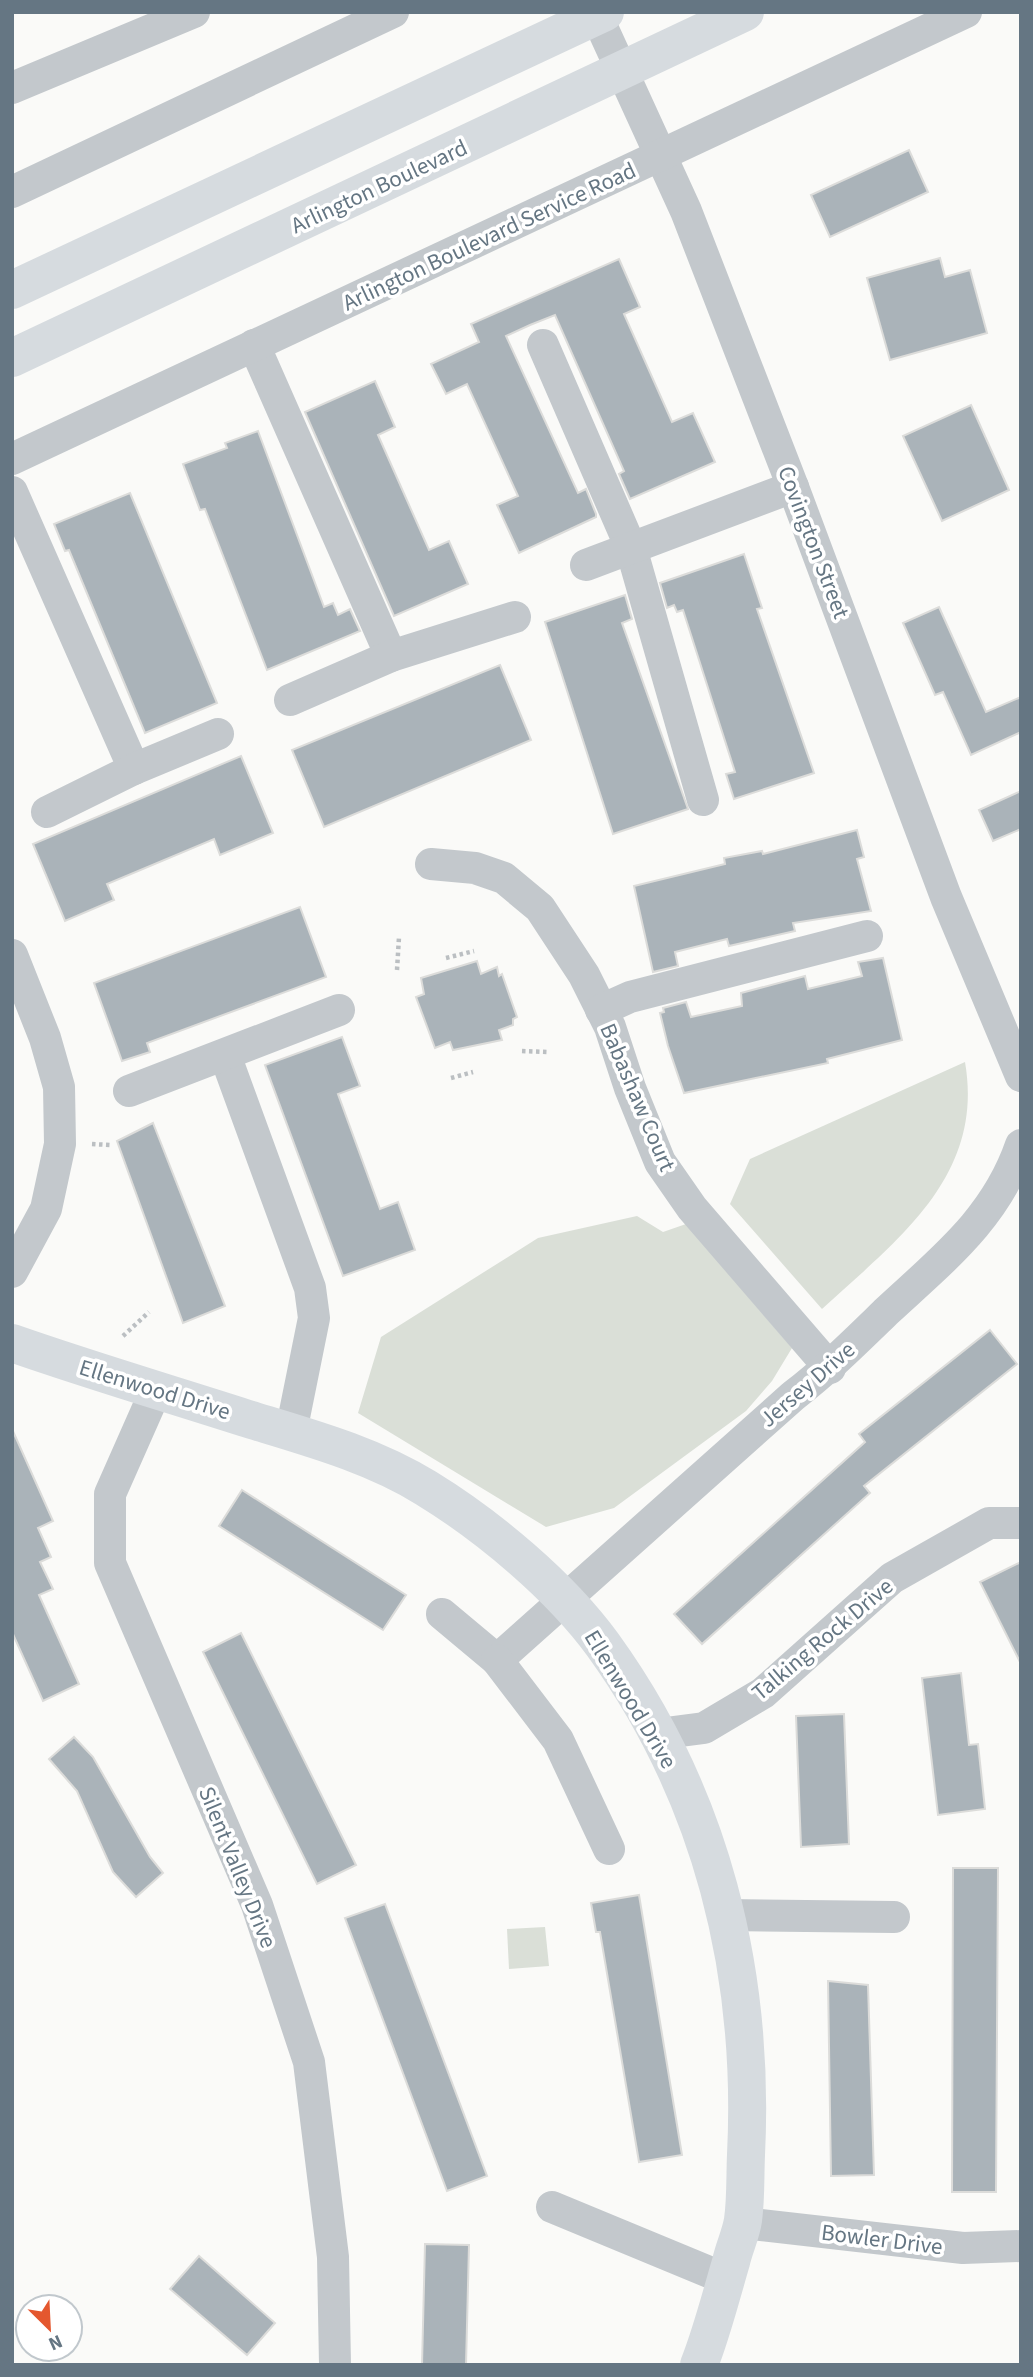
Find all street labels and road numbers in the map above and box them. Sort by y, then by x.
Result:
street label: Arlington Boulevard [285,131,473,242]
street label: Arlington Boulevard Service Road [337,154,641,319]
street label: Covington Street [769,461,858,623]
street label: Babashaw Court [592,1018,684,1177]
street label: Jersey Drive [752,1334,862,1435]
street label: Ellenwood Drive [75,1351,234,1428]
street label: Talking Rock Drive [744,1570,900,1708]
street label: Ellenwood Drive [576,1624,685,1775]
street label: Silent Valley Drive [190,1781,285,1953]
street label: Bowler Drive [819,2216,945,2263]

